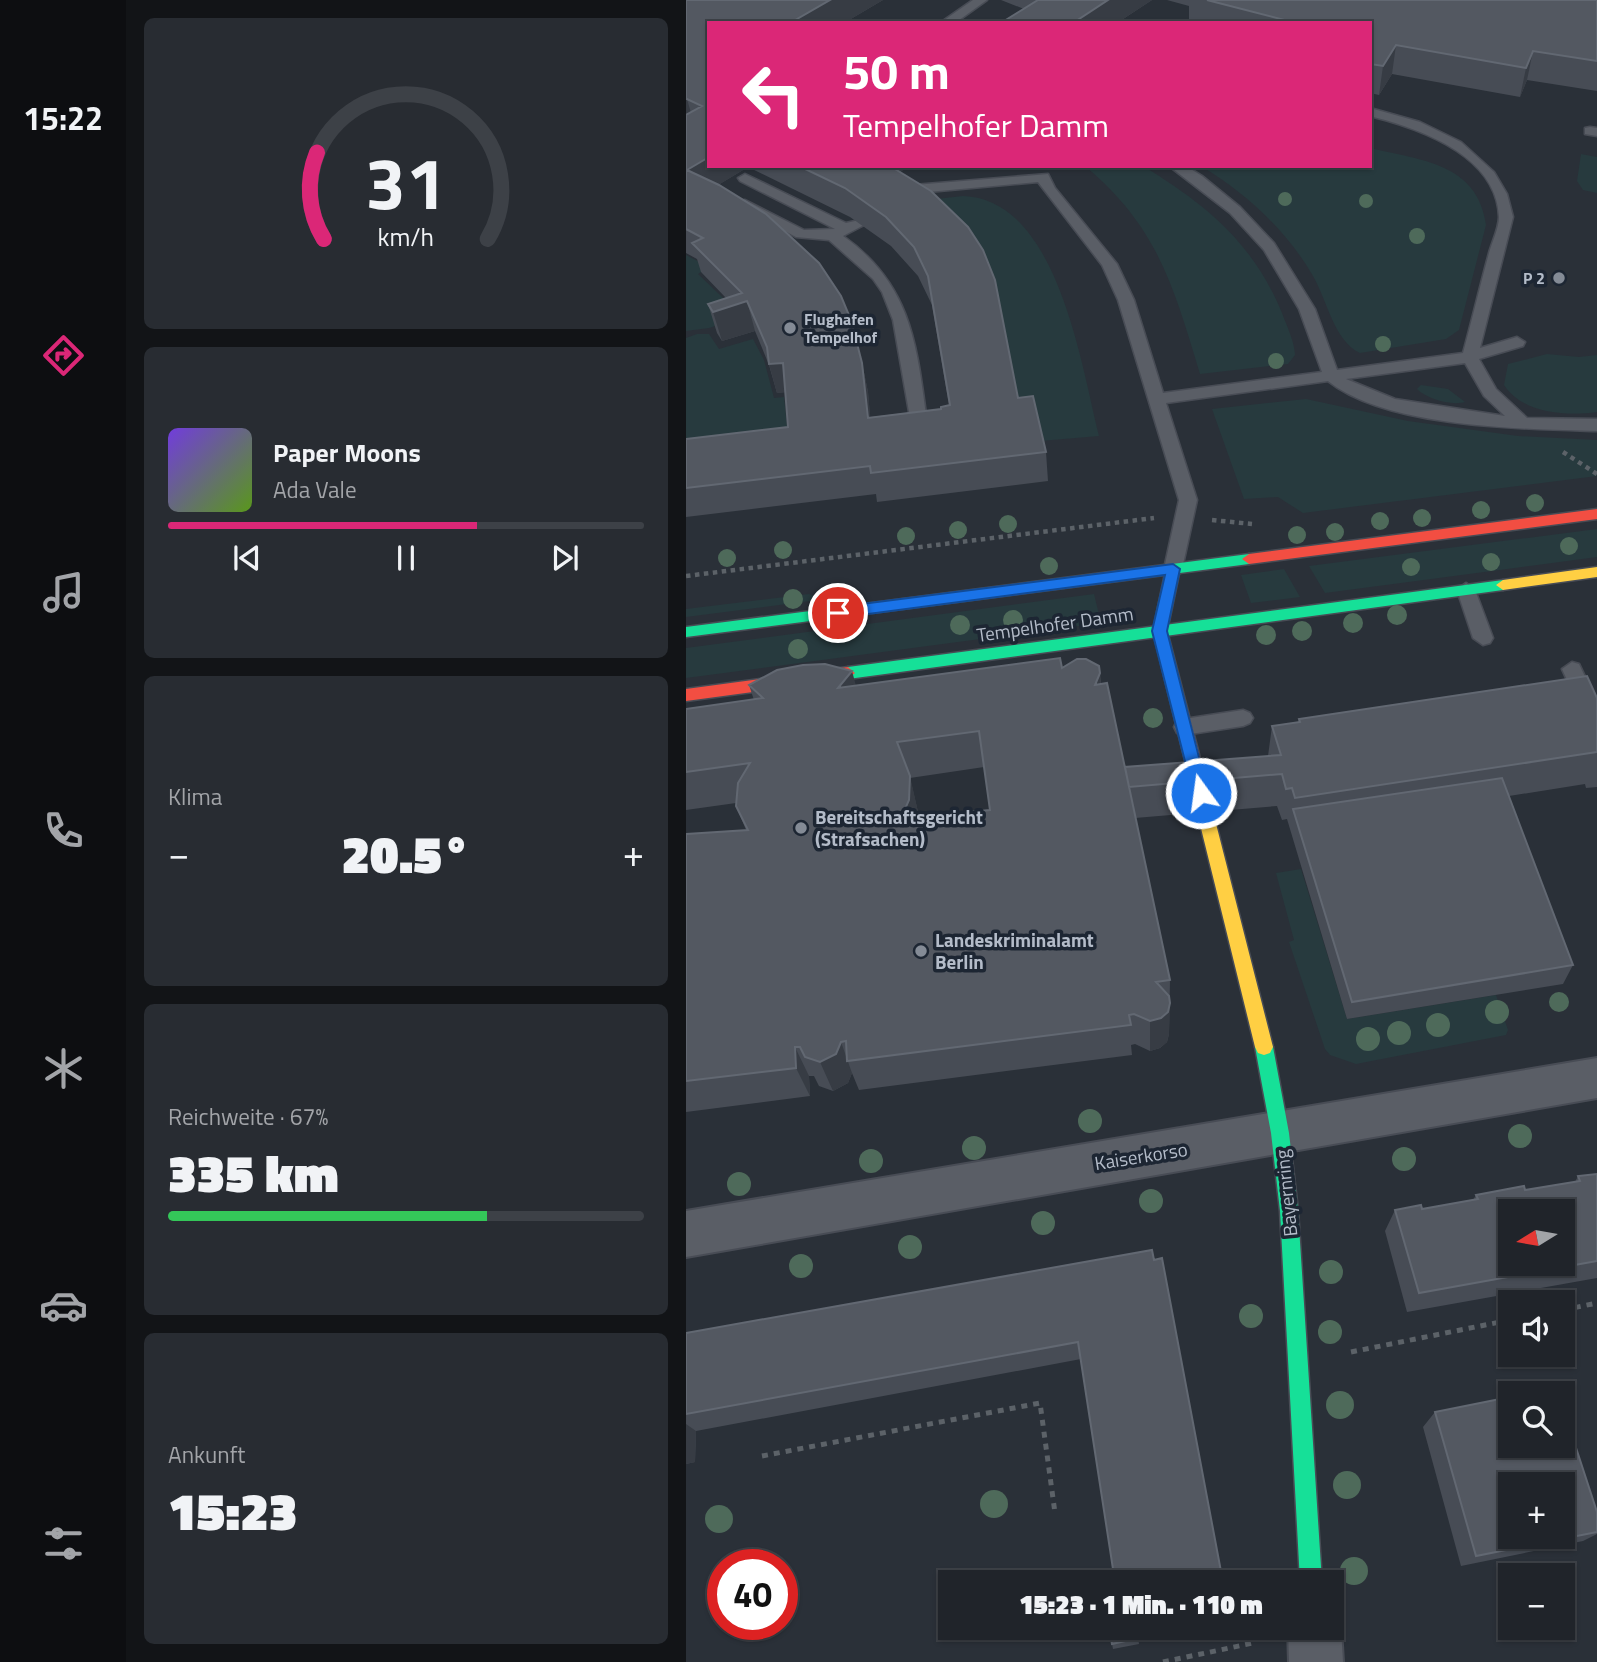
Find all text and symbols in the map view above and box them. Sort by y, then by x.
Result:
text: 50 m [843,33,950,108]
icon: left [728,49,819,140]
text: 15:22 [23,94,103,142]
text: Tempelhofer Damm [843,101,1109,149]
text: 31 [365,128,447,238]
text: km/h [378,218,434,256]
place label: P 2 [1523,266,1545,290]
marker: P 2 [1551,270,1567,286]
place label: Flughafen Tempelhof [804,307,877,349]
marker: Flughafen Tempelhof [782,320,798,336]
icon: directions [39,331,88,380]
text: Paper Moons [273,433,421,472]
text: Ada Vale [273,472,357,507]
icon: previous [228,539,266,577]
icon: pause [387,539,425,577]
icon: next [546,539,584,577]
icon: music [39,568,88,617]
pin [808,583,868,643]
icon: arrive [819,594,857,632]
street label: Tempelhofer Damm [975,598,1135,649]
position arrow [1164,756,1238,830]
text: Klima [168,779,222,814]
place label: Bereitschaftsgericht (Strafsachen) [815,802,983,853]
icon: phone [39,806,88,855]
text: 20.5° [341,814,471,893]
marker: Bereitschaftsgericht (Strafsachen) [793,820,809,836]
text: − [168,824,189,882]
text: + [623,824,644,882]
place label: Landeskriminalamt Berlin [935,925,1094,976]
marker: Landeskriminalamt Berlin [913,943,929,959]
icon: climate [39,1044,88,1093]
text: Reichweite · 67% [168,1099,328,1134]
text: 335 km [168,1133,339,1212]
street label: Kaiserkorso [1092,1134,1190,1177]
street label: Bayernring [1267,1148,1304,1238]
north arrow [1498,1199,1575,1276]
map controls [1498,1199,1575,1640]
icon: car [39,1281,88,1330]
button: sound [1498,1290,1575,1367]
button: search [1498,1381,1575,1458]
text: Ankunft [168,1437,245,1472]
text: 15:23 [168,1471,297,1550]
button: + [1498,1472,1575,1549]
icon: filters [39,1519,88,1568]
speed limit sign: 40 [707,1549,798,1640]
button: − [1498,1563,1575,1640]
text: 15:23 · 1 Min. · 110 m [1019,1585,1263,1624]

